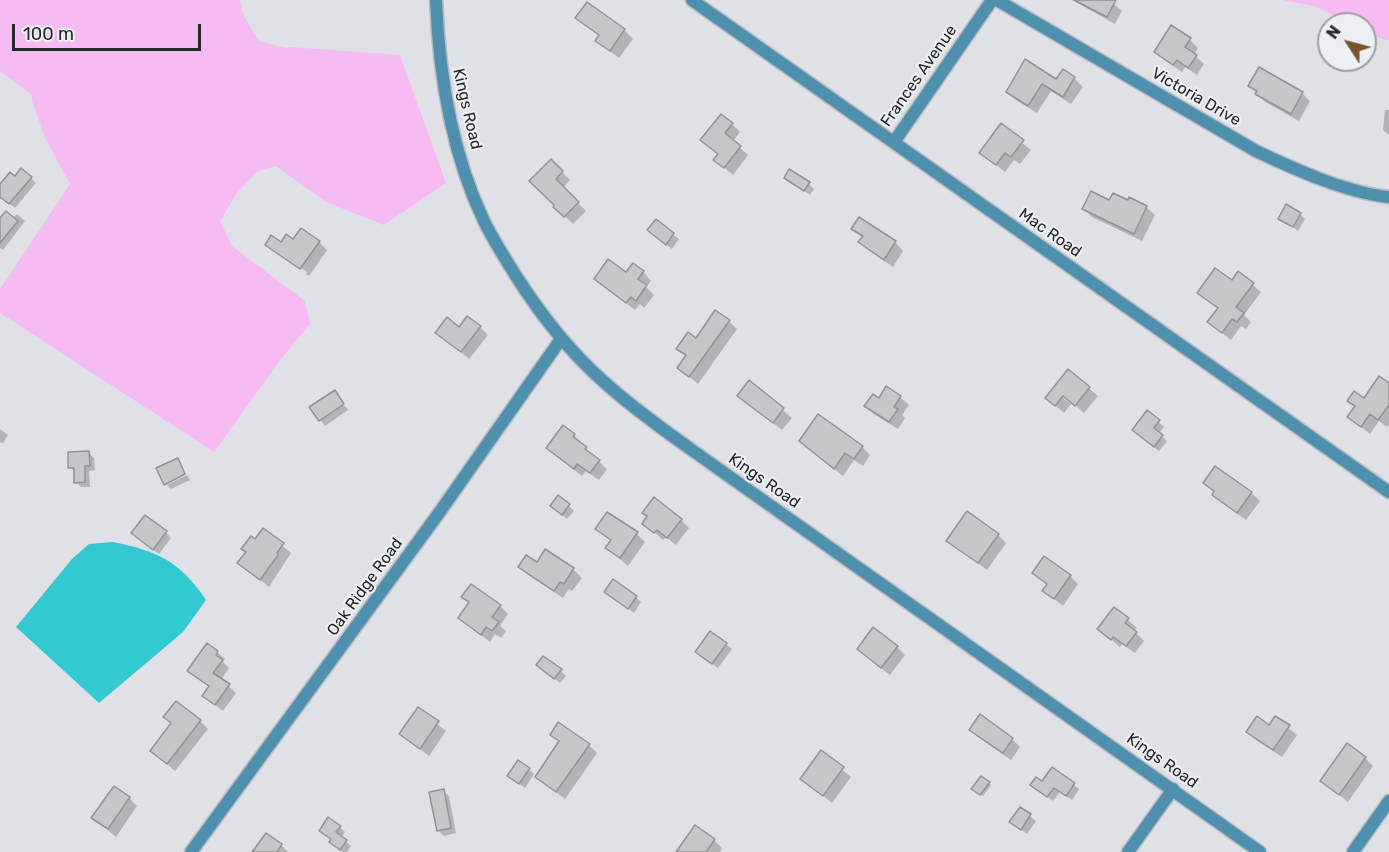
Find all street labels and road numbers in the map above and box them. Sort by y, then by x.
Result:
street label: Frances Avenue [877,22,961,130]
street label: Victoria Drive [1148,64,1244,130]
street label: Kings Road [448,67,486,151]
street label: Mac Road [1015,204,1085,262]
street label: Kings Road [725,449,803,513]
street label: Oak Ridge Road [323,534,407,640]
street label: Kings Road [1123,729,1201,793]

